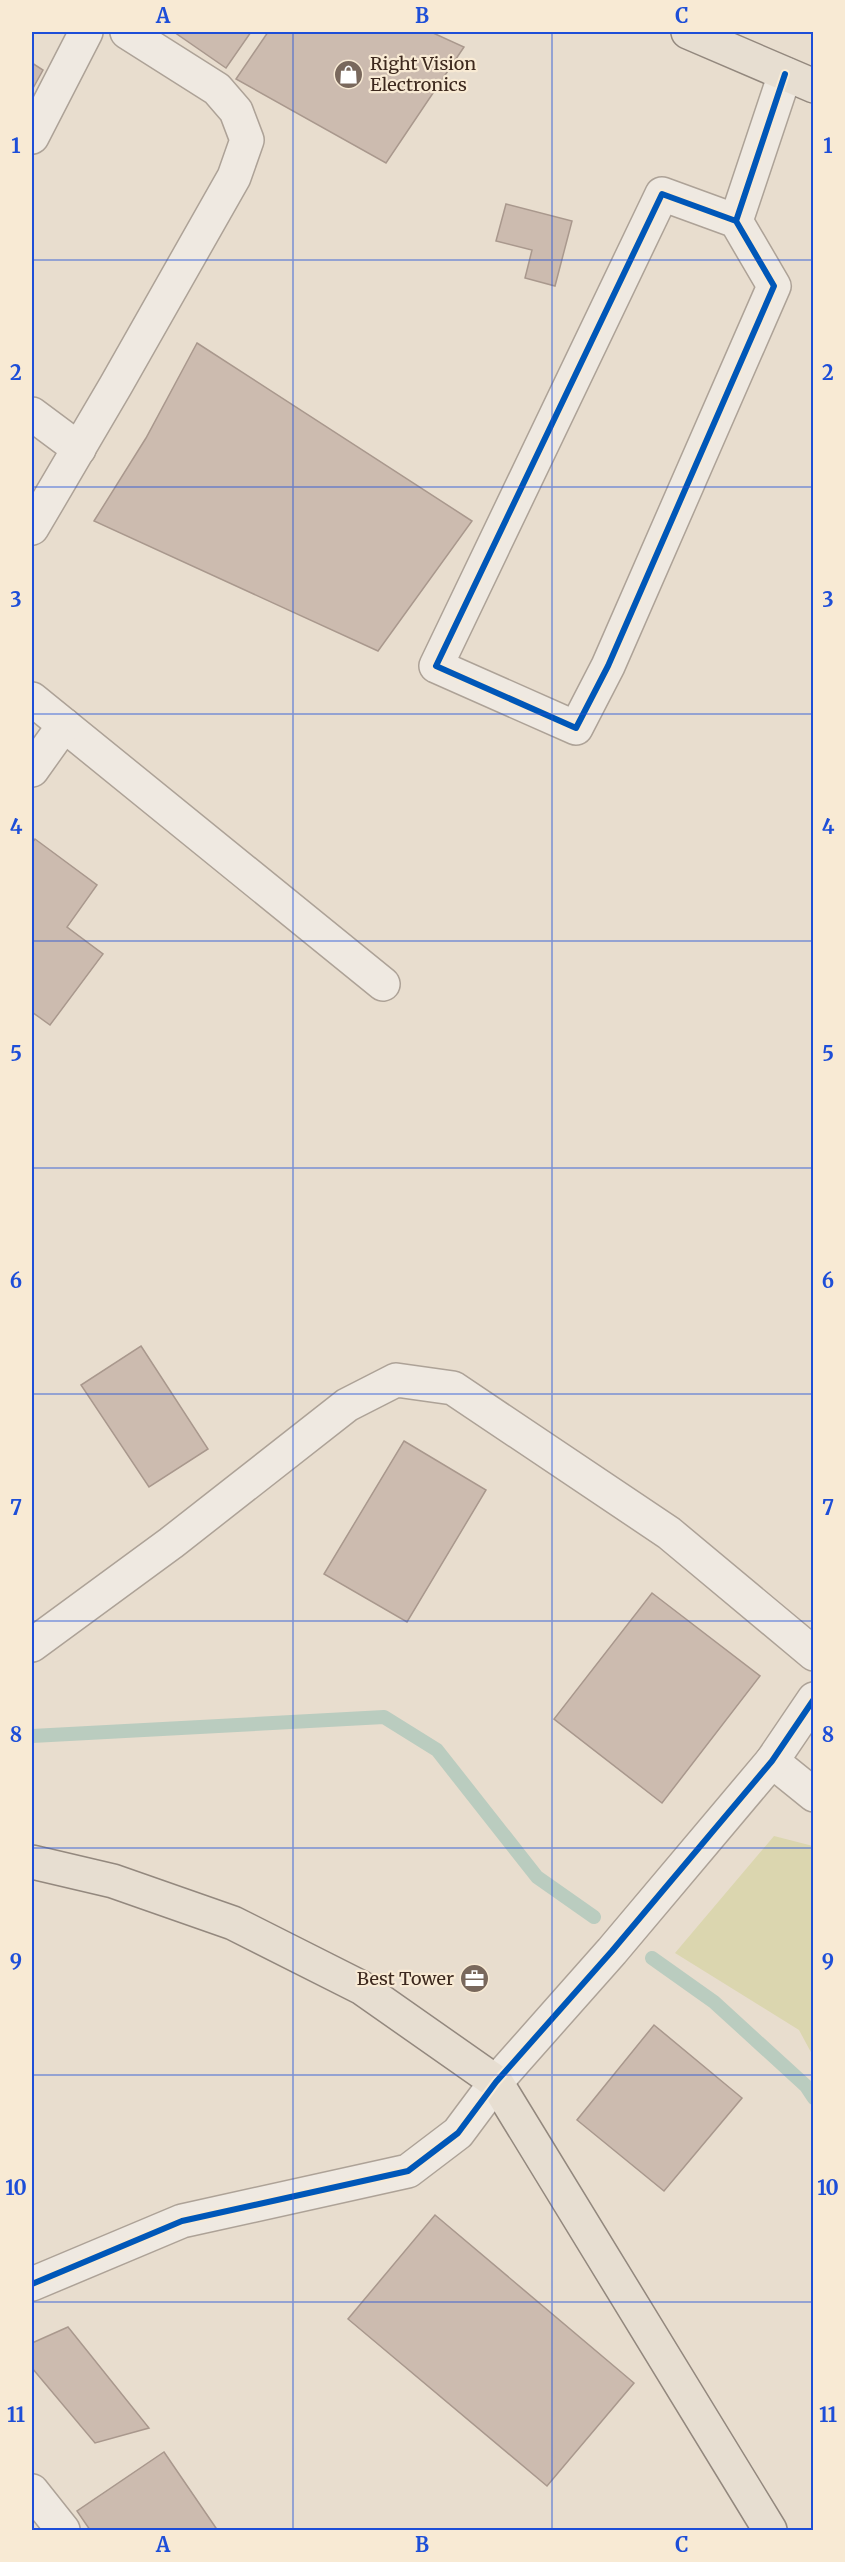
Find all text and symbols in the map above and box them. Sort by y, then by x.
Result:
text: A [155,3,171,28]
text: B [415,3,429,28]
text: C [675,3,689,28]
place label: Right Vision Electronics [370,52,476,96]
shop icon: Right Vision Electronics [333,58,365,90]
text: 1 [11,133,21,158]
text: 1 [823,133,833,158]
text: 2 [10,360,22,385]
text: 2 [822,360,834,385]
text: 3 [10,587,22,612]
text: 3 [822,587,834,612]
text: 4 [10,814,23,839]
text: 4 [822,814,835,839]
text: 5 [10,1041,22,1066]
text: 5 [822,1041,834,1066]
text: 6 [10,1268,22,1293]
text: 6 [822,1268,834,1293]
text: 7 [10,1495,22,1520]
text: 7 [822,1495,834,1520]
text: 8 [10,1722,22,1747]
text: 8 [822,1722,834,1747]
text: 9 [10,1949,22,1974]
text: 9 [822,1949,834,1974]
office icon: Best Tower [459,1963,491,1995]
place label: Best Tower [357,1967,454,1990]
text: 10 [5,2175,27,2200]
text: 10 [817,2175,839,2200]
text: 11 [7,2402,25,2427]
text: 11 [819,2402,837,2427]
text: A [155,2532,171,2557]
text: B [415,2532,429,2557]
text: C [675,2532,689,2557]

